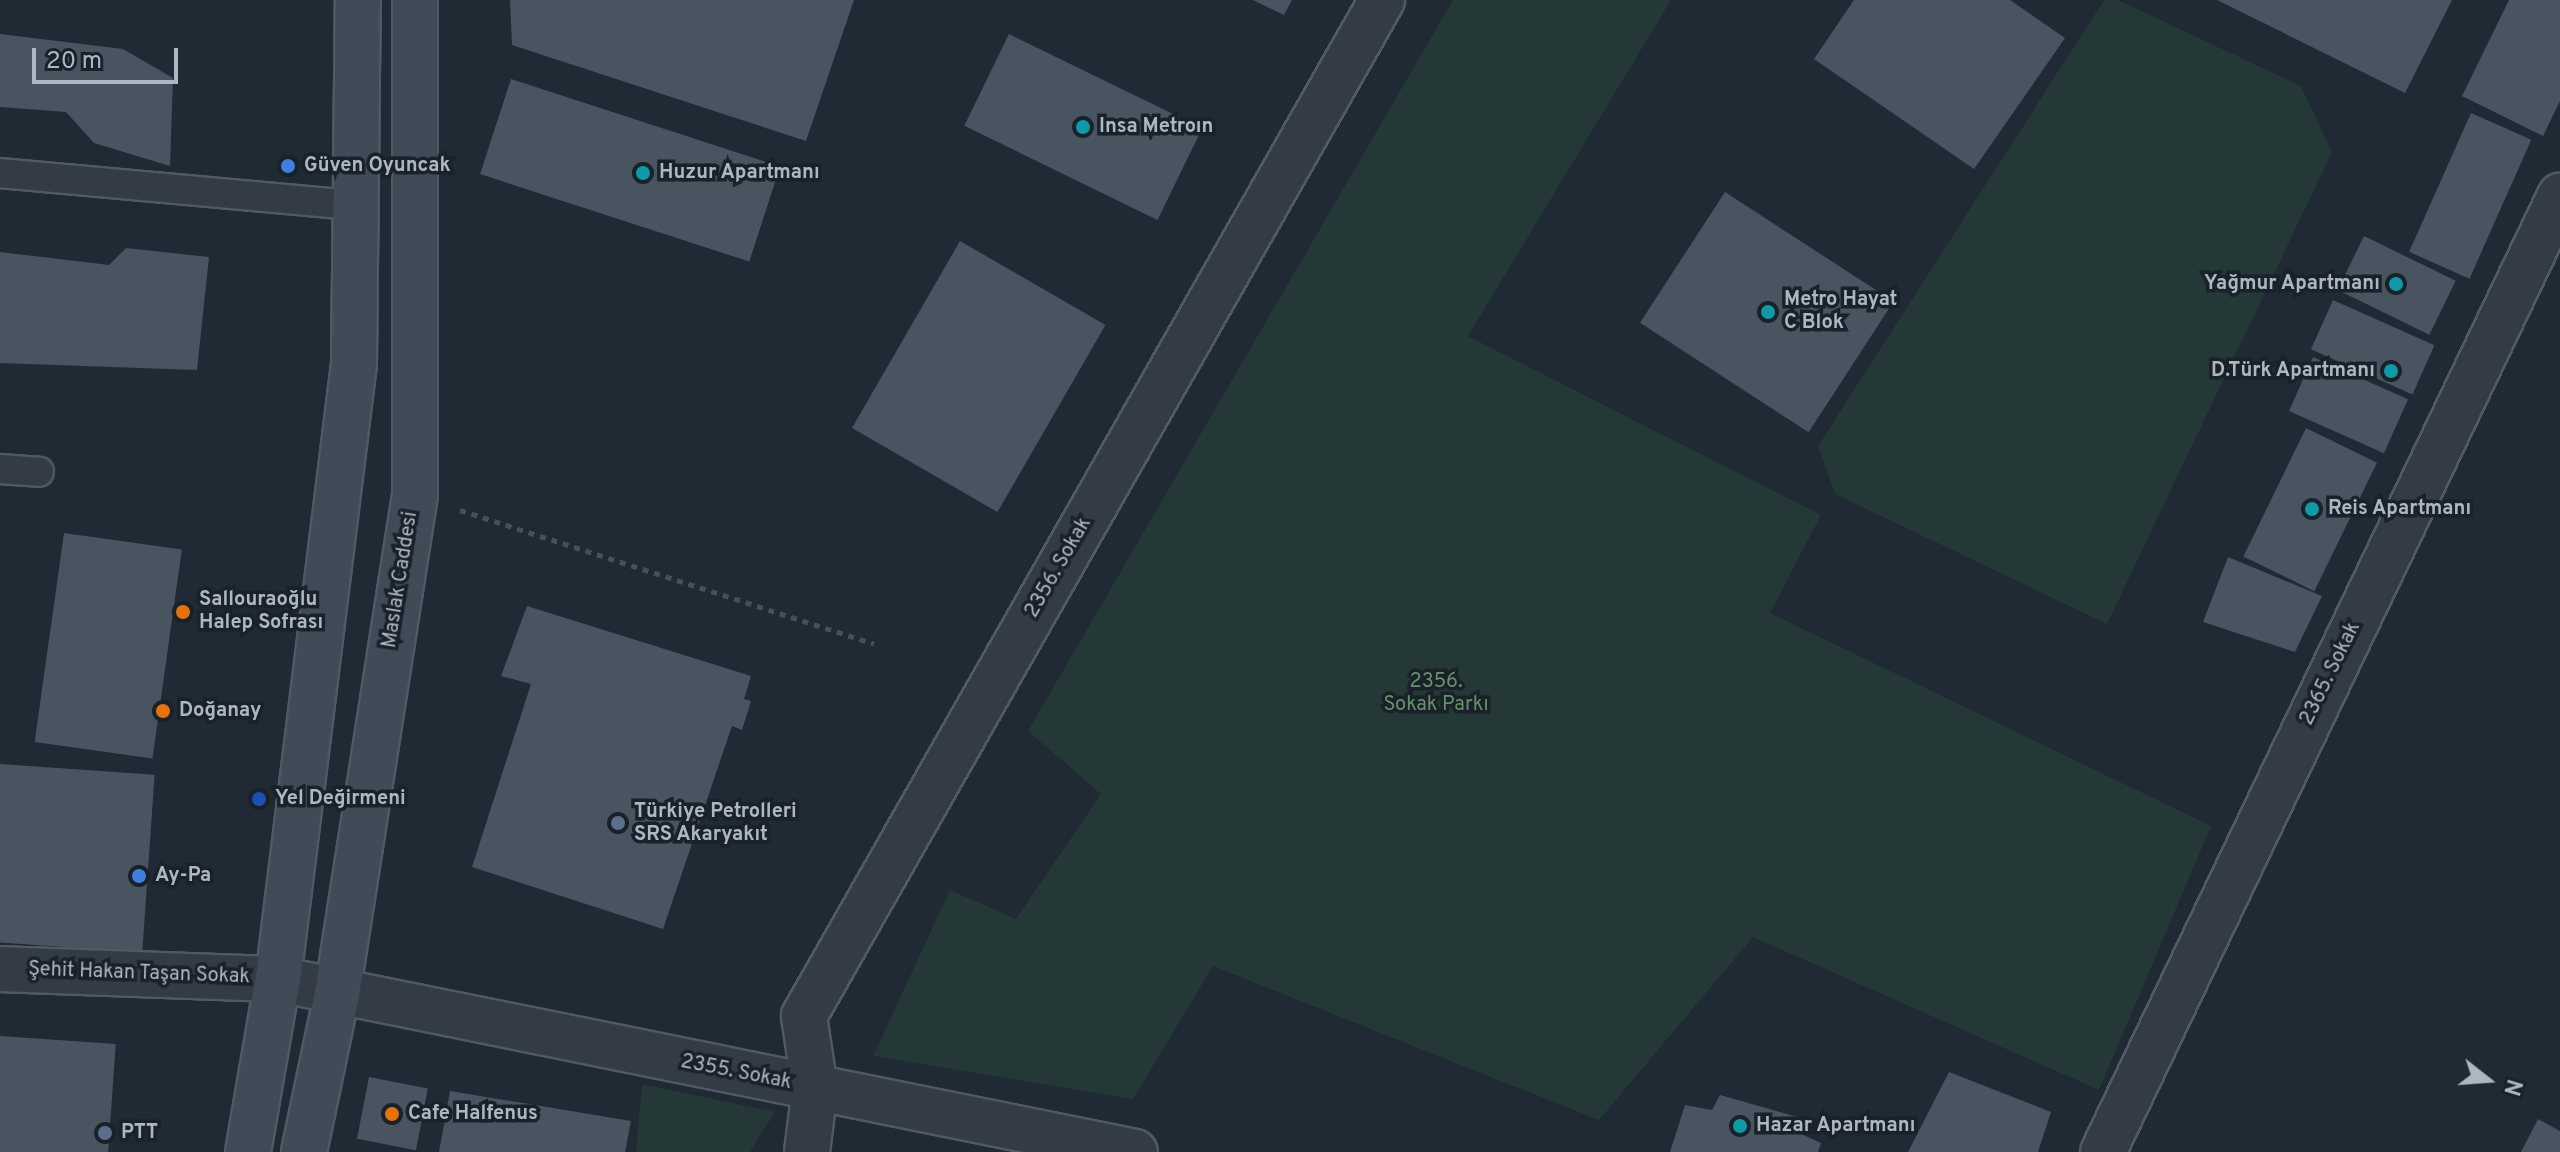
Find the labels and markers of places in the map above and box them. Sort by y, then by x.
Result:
place label: Insa Metroın [1099,115,1213,139]
marker: Insa Metroın [1074,118,1092,136]
place label: Güven Oyuncak [304,154,451,178]
marker: Güven Oyuncak [279,157,297,175]
place label: Huzur Apartmanı [659,161,820,185]
marker: Huzur Apartmanı [634,164,652,182]
place label: Yağmur Apartmanı [2203,272,2380,296]
marker: Yağmur Apartmanı [2387,275,2405,293]
place label: Metro Hayat C Blok [1784,288,1897,335]
marker: Metro Hayat C Blok [1759,303,1777,321]
place label: D.Türk Apartmanı [2210,359,2375,383]
marker: D.Türk Apartmanı [2382,362,2400,380]
place label: Reis Apartmanı [2328,497,2472,521]
marker: Reis Apartmanı [2303,500,2321,518]
place label: Sallouraoğlu Halep Sofrası [199,588,323,635]
marker: Sallouraoğlu Halep Sofrası [174,603,192,621]
place label: Doğanay [179,699,261,723]
marker: Doğanay [154,702,172,720]
place label: Yel Değirmeni [275,787,406,811]
marker: Yel Değirmeni [250,790,268,808]
place label: Türkiye Petrolleri SRS Akaryakıt [634,800,797,847]
marker: Türkiye Petrolleri SRS Akaryakıt [609,814,627,832]
place label: Ay-Pa [155,864,211,888]
marker: Ay-Pa [130,867,148,885]
place label: Cafe Halfenus [408,1102,538,1126]
marker: Cafe Halfenus [383,1105,401,1123]
place label: Hazar Apartmanı [1756,1114,1916,1138]
marker: Hazar Apartmanı [1731,1117,1749,1135]
place label: PTT [121,1121,158,1145]
marker: PTT [96,1124,114,1142]

